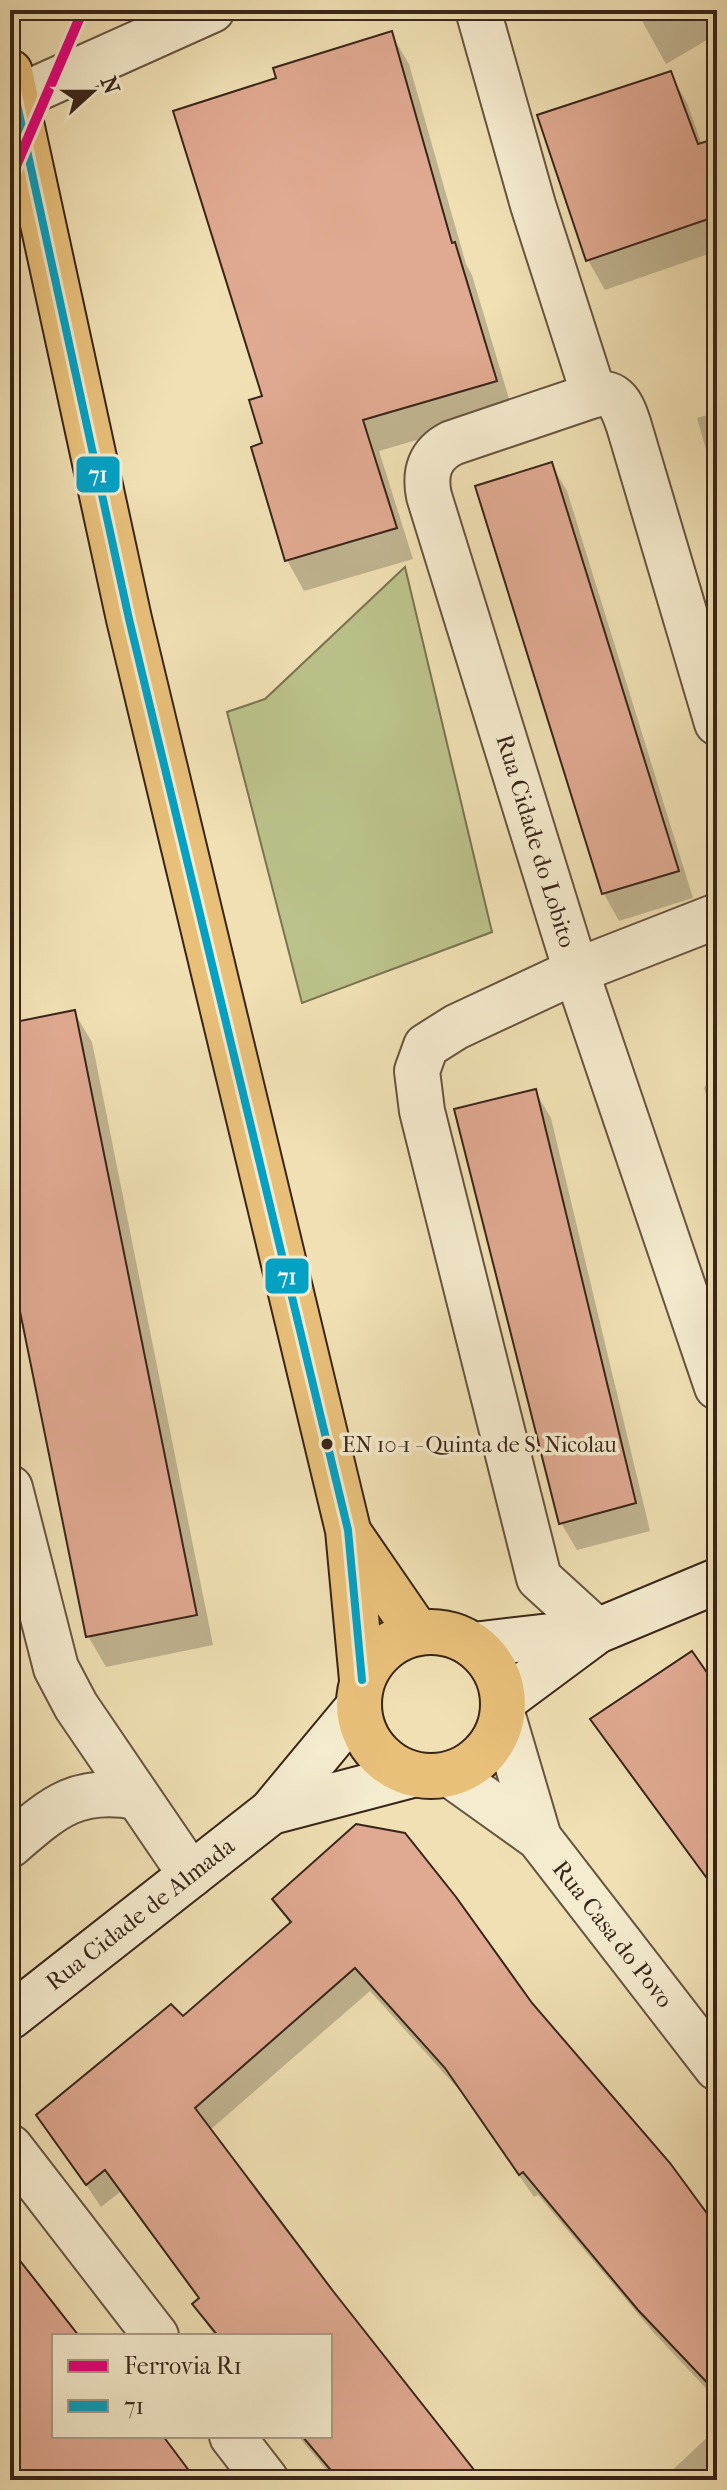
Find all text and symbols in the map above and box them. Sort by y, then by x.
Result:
north arrow [52,52,132,132]
text: N [95,73,125,98]
line badge: 71 [75,455,121,494]
text: 71 [88,462,107,488]
street label: Rua Cidade do Lobito [490,731,582,951]
line badge: 71 [264,1257,310,1295]
text: 71 [277,1264,296,1290]
place label: EN 10-1 - Quinta de S. Nicolau [342,1432,617,1458]
marker: EN 10-1 - Quinta de S. Nicolau [319,1436,335,1452]
street label: Rua Cidade de Almada [40,1831,241,1996]
street label: Rua Casa do Povo [547,1855,679,2013]
legend [52,2334,332,2438]
text: Ferrovia R1 [124,2352,242,2380]
text: 71 [124,2392,144,2420]

